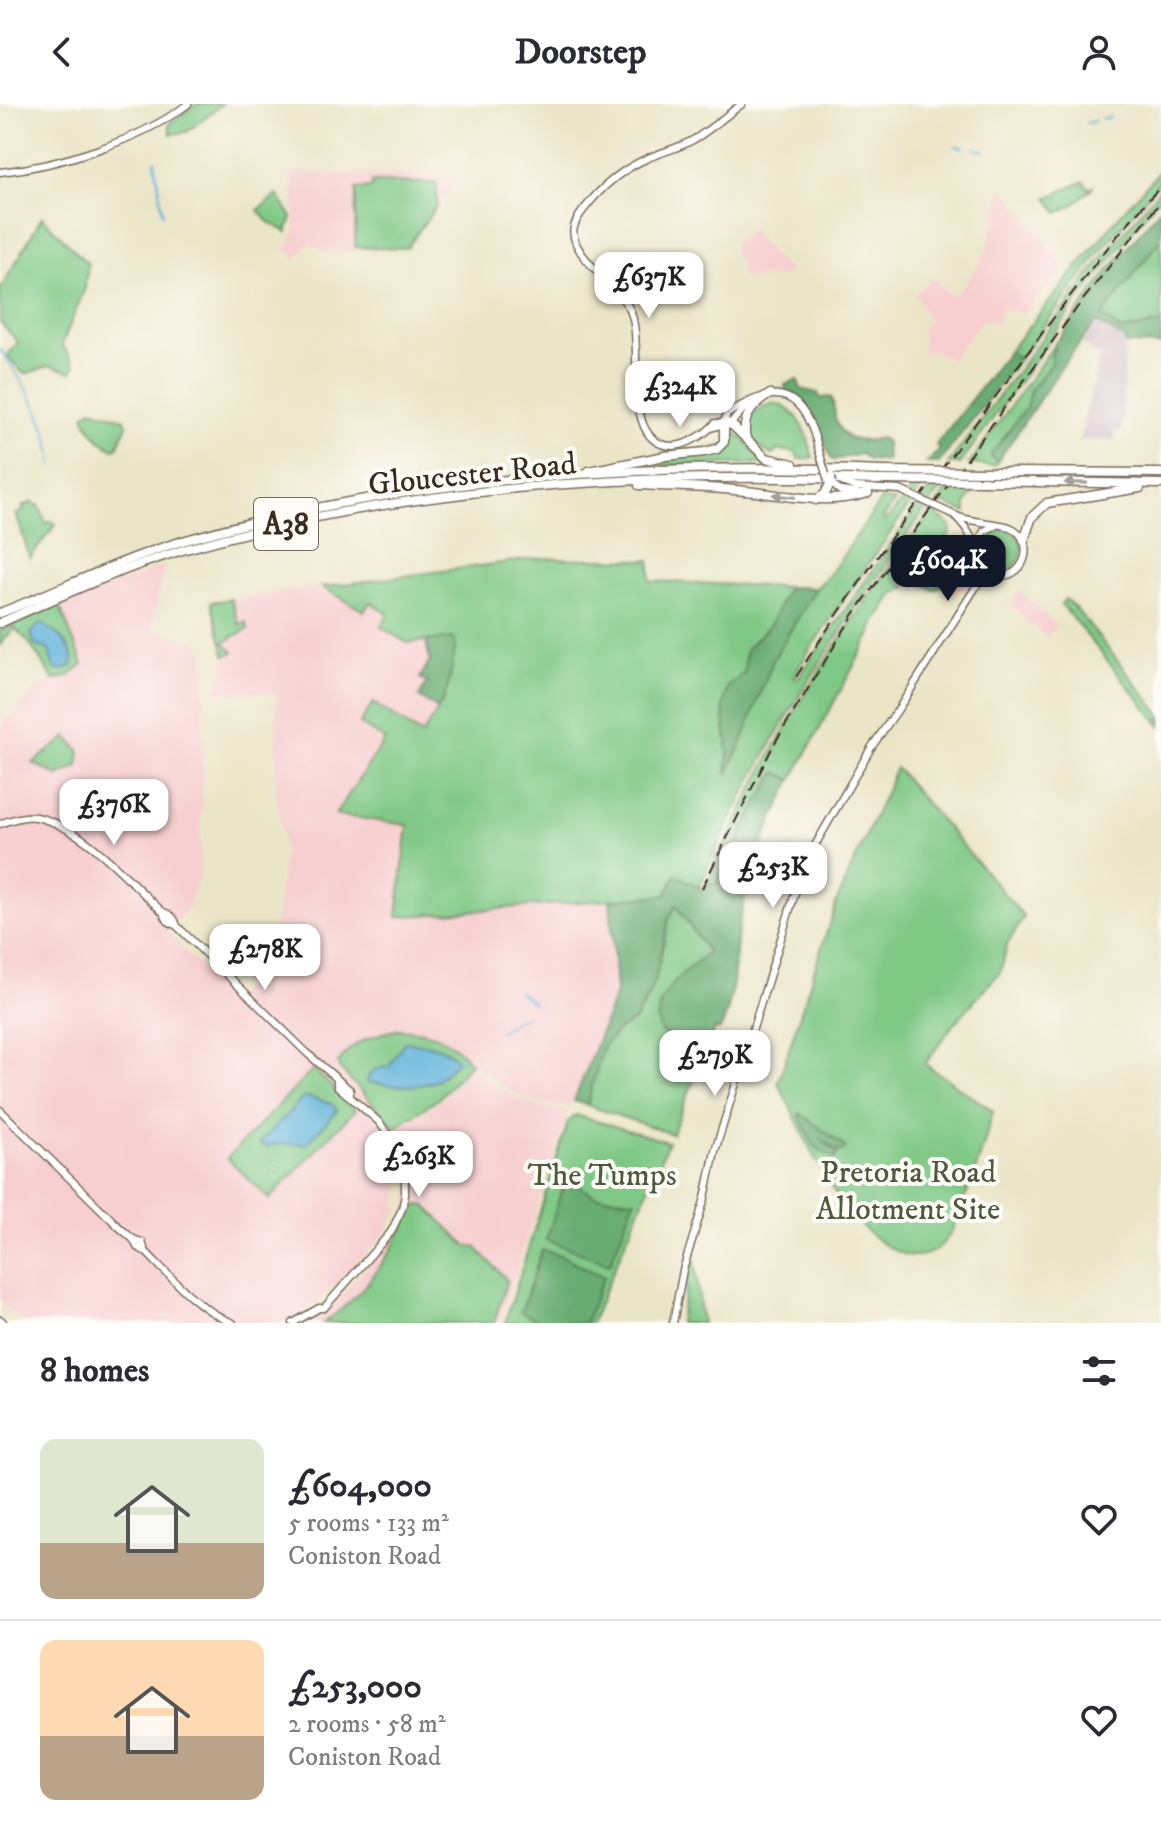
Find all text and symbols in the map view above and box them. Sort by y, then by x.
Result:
icon: back [40,30,84,74]
text: Doorstep [515,30,646,75]
icon: person [1077,30,1121,74]
pin: £637K [593,252,705,320]
text: £637K [612,261,686,294]
pin: £324K [624,361,736,429]
text: £324K [643,370,717,403]
street label: Gloucester Road [366,444,578,506]
one-way arrow [1063,476,1088,489]
one-way arrow [771,489,796,502]
road number: A38 [254,498,318,550]
pin: £604K [892,535,1004,603]
text: £604K [909,544,987,577]
pin: £376K [58,779,170,847]
text: £376K [77,788,151,821]
pin: £253K [717,842,829,910]
text: £253K [737,851,809,884]
pin: £278K [209,924,321,992]
text: £278K [227,933,303,966]
pin: £279K [659,1030,771,1098]
text: £279K [677,1039,753,1072]
pin: £263K [363,1131,475,1199]
text: £263K [383,1140,455,1173]
park label: Pretoria Road Allotment Site [816,1153,1000,1230]
park label: The Tumps [527,1156,677,1196]
icon: filters [1077,1349,1121,1393]
text: 8 homes [40,1350,149,1392]
text: £604,000 [288,1465,432,1507]
icon: home [104,1471,200,1567]
icon: heart [1077,1497,1121,1541]
text: 5 rooms · 133 m² [288,1507,449,1540]
text: Coniston Road [288,1540,441,1573]
text: £253,000 [288,1666,422,1708]
icon: home [104,1672,200,1768]
icon: heart [1077,1698,1121,1742]
text: 2 rooms · 58 m² [288,1708,446,1741]
text: Coniston Road [288,1741,441,1774]

